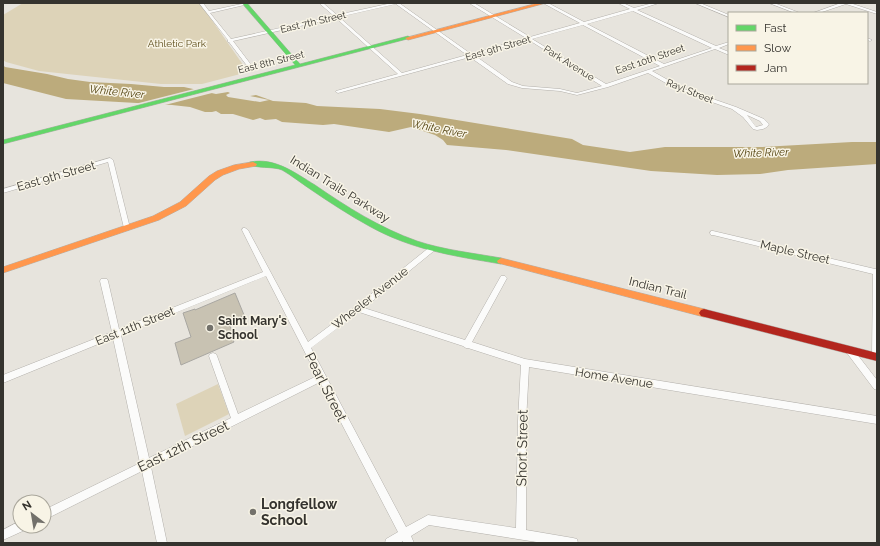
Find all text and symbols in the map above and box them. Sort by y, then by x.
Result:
street label: East 7th Street [279,9,348,35]
legend [728,12,868,84]
text: Fast [764,21,787,35]
street label: East 9th Street [464,33,533,63]
park label: Athletic Park [148,38,207,49]
text: Slow [764,41,791,55]
street label: East 10th Street [614,42,686,76]
street label: Park Avenue [542,43,597,83]
street label: East 8th Street [237,48,306,76]
text: Jam [764,61,787,75]
street label: Rayl Street [665,77,716,106]
water label: White River [89,83,147,102]
water label: White River [410,117,469,141]
water label: White River [733,145,790,160]
street label: Indian Trails Parkway [288,153,393,226]
street label: East 9th Street [15,158,97,194]
street label: Maple Street [759,237,831,267]
street label: Wheeler Avenue [329,264,411,332]
street label: Indian Trail [628,274,689,302]
street label: East 11th Street [93,304,177,348]
place label: Saint Mary's School [218,314,287,342]
marker: Saint Mary's School [205,323,215,333]
street label: Pearl Street [302,350,350,424]
street label: Home Avenue [574,365,654,391]
street label: Short Street [513,409,531,487]
street label: East 12th Street [135,417,232,475]
north arrow [12,494,52,534]
place label: Longfellow School [261,496,338,528]
text: N [20,498,34,514]
marker: Longfellow School [248,507,258,517]

